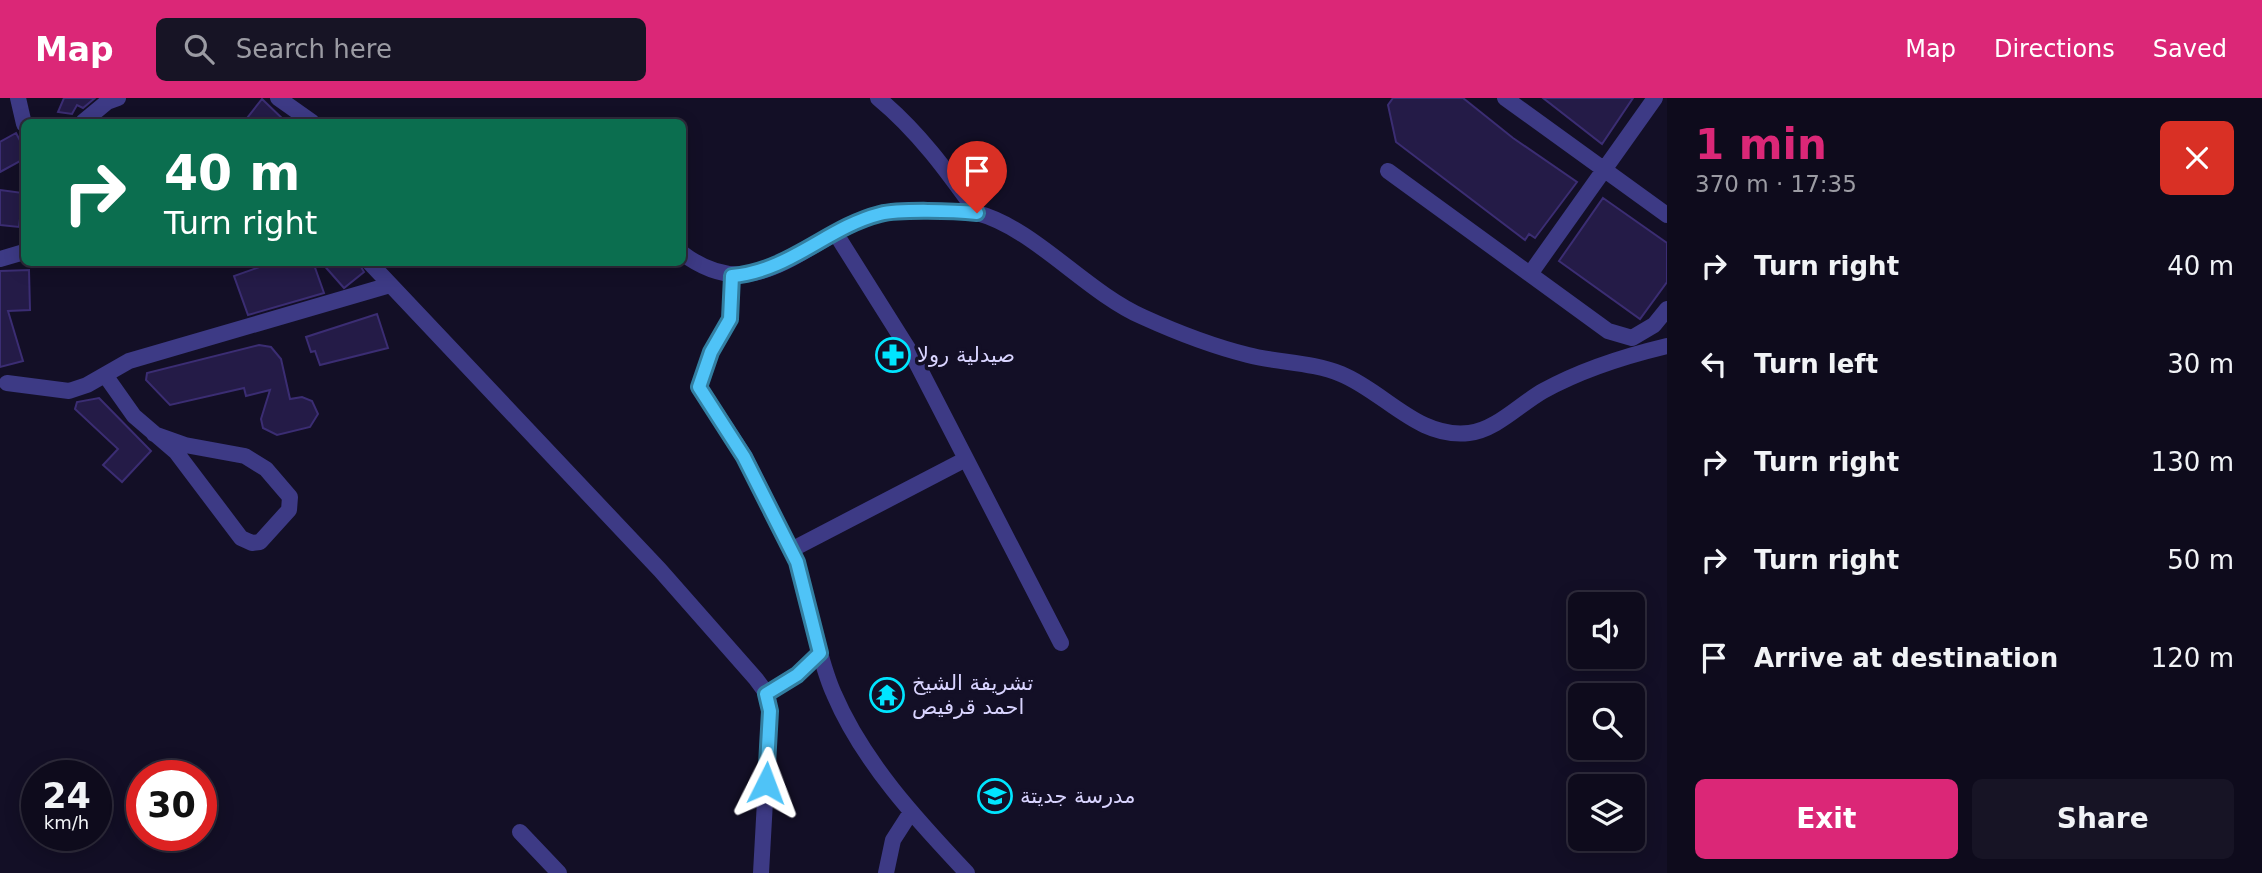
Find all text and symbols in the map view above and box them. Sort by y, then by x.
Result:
search box [156,18,646,81]
text: Map [35,30,114,69]
icon: search [180,30,218,68]
text: Search here [236,34,392,64]
text: Map [1905,35,1956,63]
text: Directions [1994,35,2115,63]
text: Saved [2153,35,2227,63]
text: 1 min [1695,120,1827,169]
button: close [2160,121,2234,195]
pin [947,141,1007,213]
text: 40 m [164,145,300,202]
icon: right [49,147,140,238]
icon: arrive [958,152,996,190]
text: 370 m · 17:35 [1695,171,1857,197]
text: Turn right [164,204,317,242]
icon: right [1695,247,1733,285]
text: Turn right [1754,251,1899,281]
text: 40 m [2167,251,2234,281]
pharmacy icon: صيدلية رولا [874,336,912,374]
place label: صيدلية رولا [917,343,1015,367]
icon: left [1695,345,1733,383]
text: Turn left [1754,349,1878,379]
text: 30 m [2167,349,2234,379]
icon: right [1695,443,1733,481]
text: Turn right [1754,447,1899,477]
text: 130 m [2151,447,2234,477]
icon: right [1695,541,1733,579]
text: Turn right [1754,545,1899,575]
text: 50 m [2167,545,2234,575]
map controls [1568,592,1645,851]
button: sound [1568,592,1645,669]
icon: arrive [1695,639,1733,677]
text: Arrive at destination [1754,643,2058,673]
text: 120 m [2151,643,2234,673]
place label: تشريفة الشيخ احمد قرفيص [912,671,1034,719]
temple icon: تشريفة الشيخ احمد قرفيص [868,676,906,714]
button: search [1568,683,1645,760]
position arrow [729,746,803,820]
speed limit sign: 30 [126,760,217,851]
button: layers [1568,774,1645,851]
text: 24 [42,776,91,816]
school or university icon: مدرسة جديتة [976,777,1014,815]
button: Exit [1695,779,1958,859]
button: Share [1972,779,2234,859]
place label: مدرسة جديتة [1020,784,1135,808]
text: km/h [44,812,89,833]

